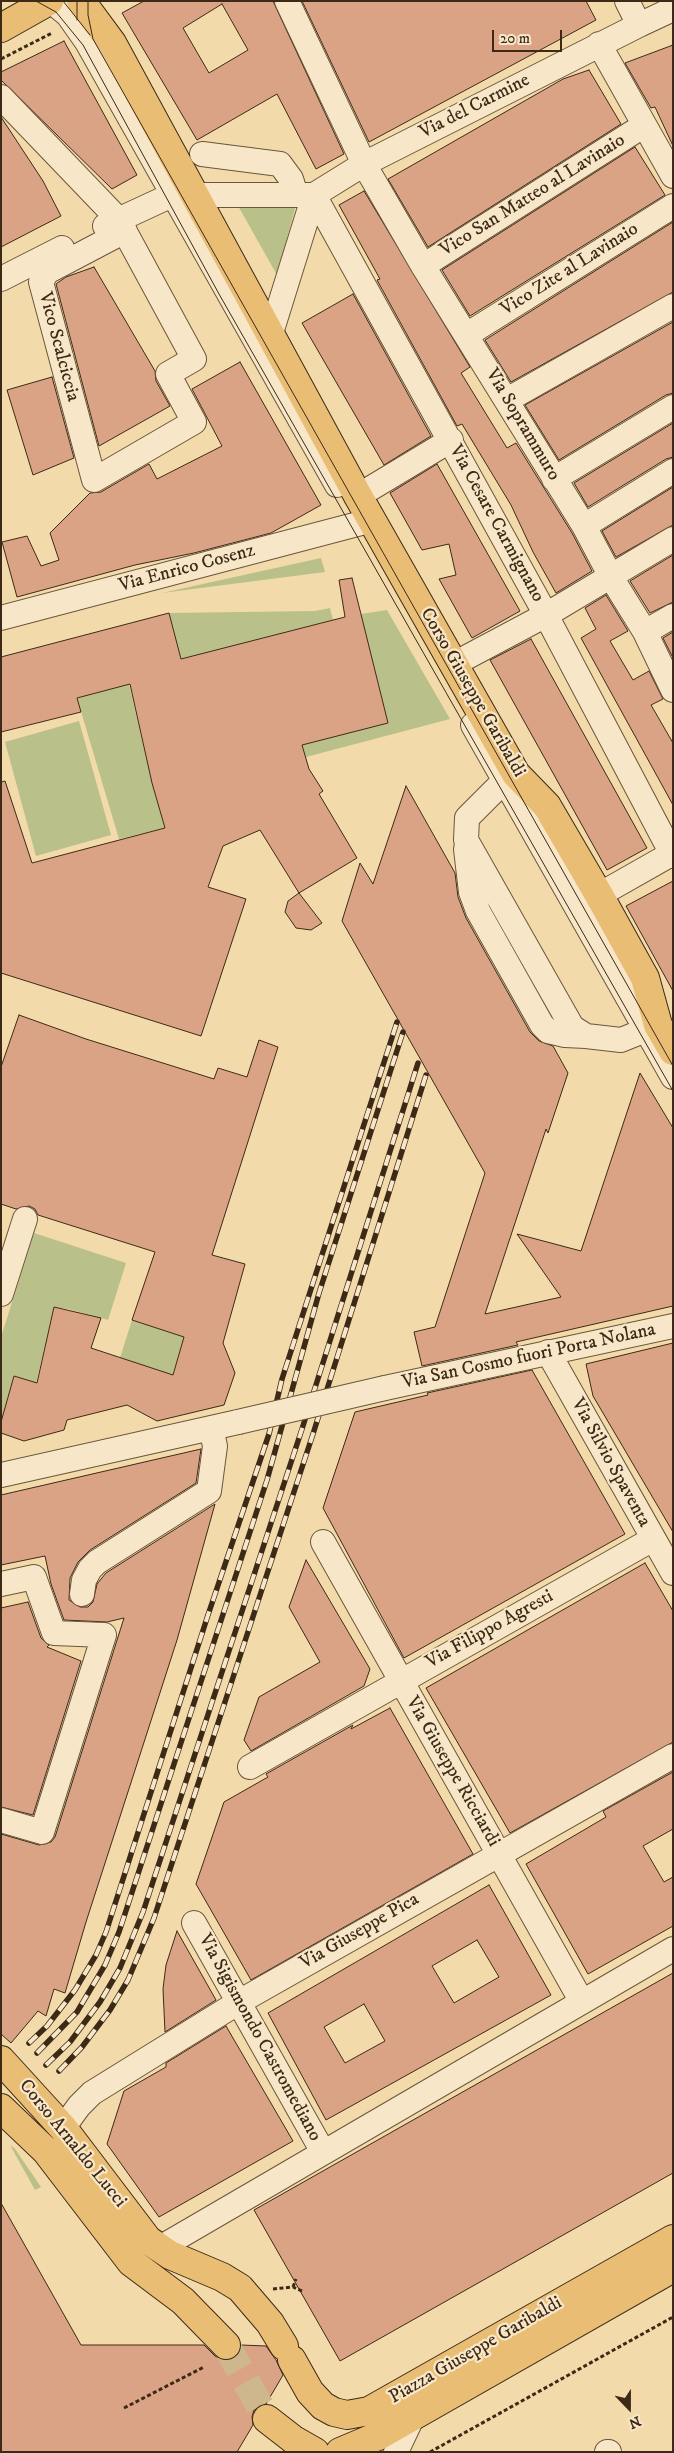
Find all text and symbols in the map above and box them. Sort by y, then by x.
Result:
scale bar [494,20,564,52]
text: 20 m [500,29,530,48]
street label: Via del Carmine [416,69,534,145]
street label: Vico San Matteo al Lavinaio [436,130,630,262]
street label: Vico Zite al Lavinaio [497,218,643,322]
street label: Vico Scalciccia [32,290,84,404]
street label: Via Soprammuro [480,365,564,485]
street label: Via Cesare Carmignano [443,441,549,607]
street label: Via Enrico Cosenz [116,540,258,598]
street label: Corso Giuseppe Garibaldi [414,604,530,782]
street label: Via San Cosmo fuori Porta Nolana [400,1319,658,1395]
street label: Via Silvio Spaventa [565,1395,655,1531]
street label: Via Filippo Agresti [422,1586,558,1674]
street label: Via Giuseppe Ricciardi [400,1693,504,1851]
street label: Via Giuseppe Pica [296,1889,424,1975]
street label: Via Sigismondo Castromediano [192,1930,326,2146]
street label: Corso Arnaldo Lucci [13,2075,131,2213]
street label: Piazza Giuseppe Garibaldi [386,2292,566,2410]
north arrow [604,2383,654,2433]
text: N [626,2411,643,2432]

